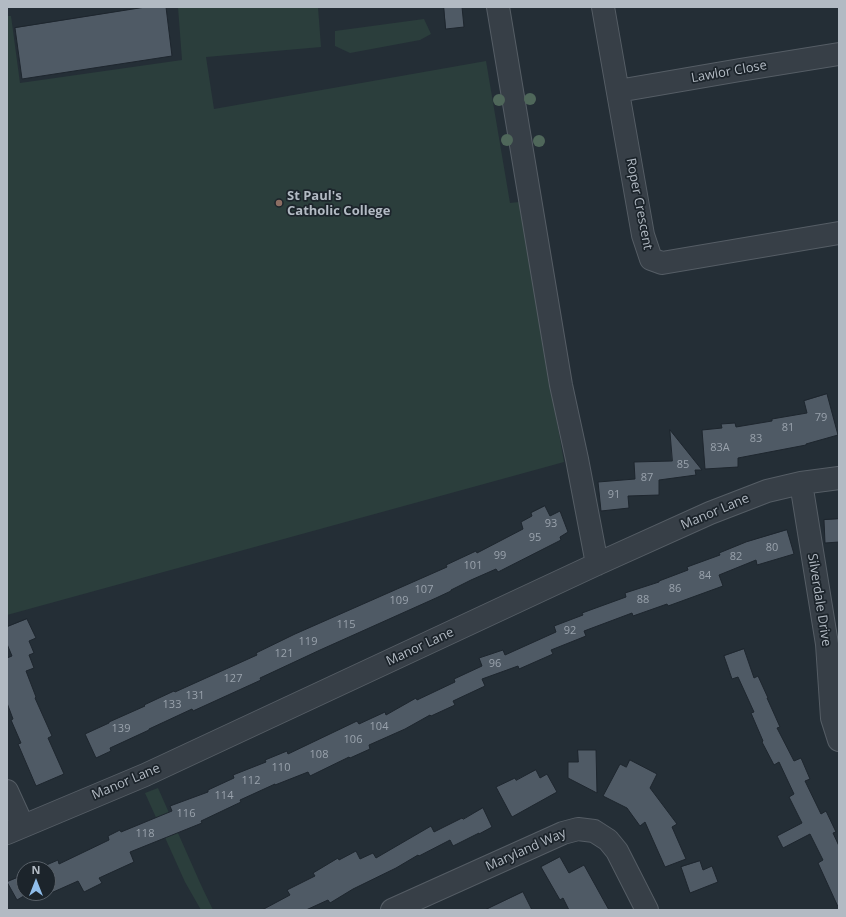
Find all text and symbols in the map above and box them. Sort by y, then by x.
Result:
street label: Lawlor Close [690,58,768,86]
street label: Roper Crescent [622,157,656,251]
place label: St Paul's Catholic College [287,188,390,219]
marker: St Paul's Catholic College [274,198,284,208]
house number: 79 [815,411,827,425]
house number: 81 [782,421,794,435]
house number: 83 [750,432,762,446]
house number: 83A [710,441,730,455]
house number: 85 [677,458,689,472]
house number: 87 [641,471,653,485]
house number: 91 [608,488,620,502]
street label: Manor Lane [679,491,751,533]
house number: 93 [545,517,557,531]
house number: 95 [529,531,541,545]
house number: 80 [766,541,778,555]
house number: 99 [494,549,506,563]
house number: 82 [730,550,742,564]
street label: Silverdale Drive [804,552,834,648]
house number: 101 [464,559,482,573]
house number: 84 [699,569,711,583]
house number: 86 [669,582,681,596]
house number: 107 [415,583,433,597]
house number: 88 [637,593,649,607]
house number: 109 [390,594,408,608]
house number: 115 [337,618,355,632]
house number: 92 [564,624,576,638]
street label: Manor Lane [384,625,456,669]
house number: 119 [299,635,317,649]
house number: 121 [275,647,293,661]
house number: 96 [489,657,501,671]
house number: 127 [224,672,242,686]
house number: 131 [186,689,204,703]
house number: 133 [163,698,181,712]
house number: 104 [370,720,388,734]
house number: 139 [112,722,130,736]
house number: 106 [344,733,362,747]
house number: 108 [310,748,328,762]
street label: Manor Lane [90,761,162,803]
house number: 110 [272,761,290,775]
house number: 112 [242,774,260,788]
house number: 114 [215,789,233,803]
house number: 116 [177,807,195,821]
street label: Maryland Way [483,825,569,875]
house number: 118 [136,827,154,841]
north arrow [16,861,56,901]
text: N [32,862,40,877]

